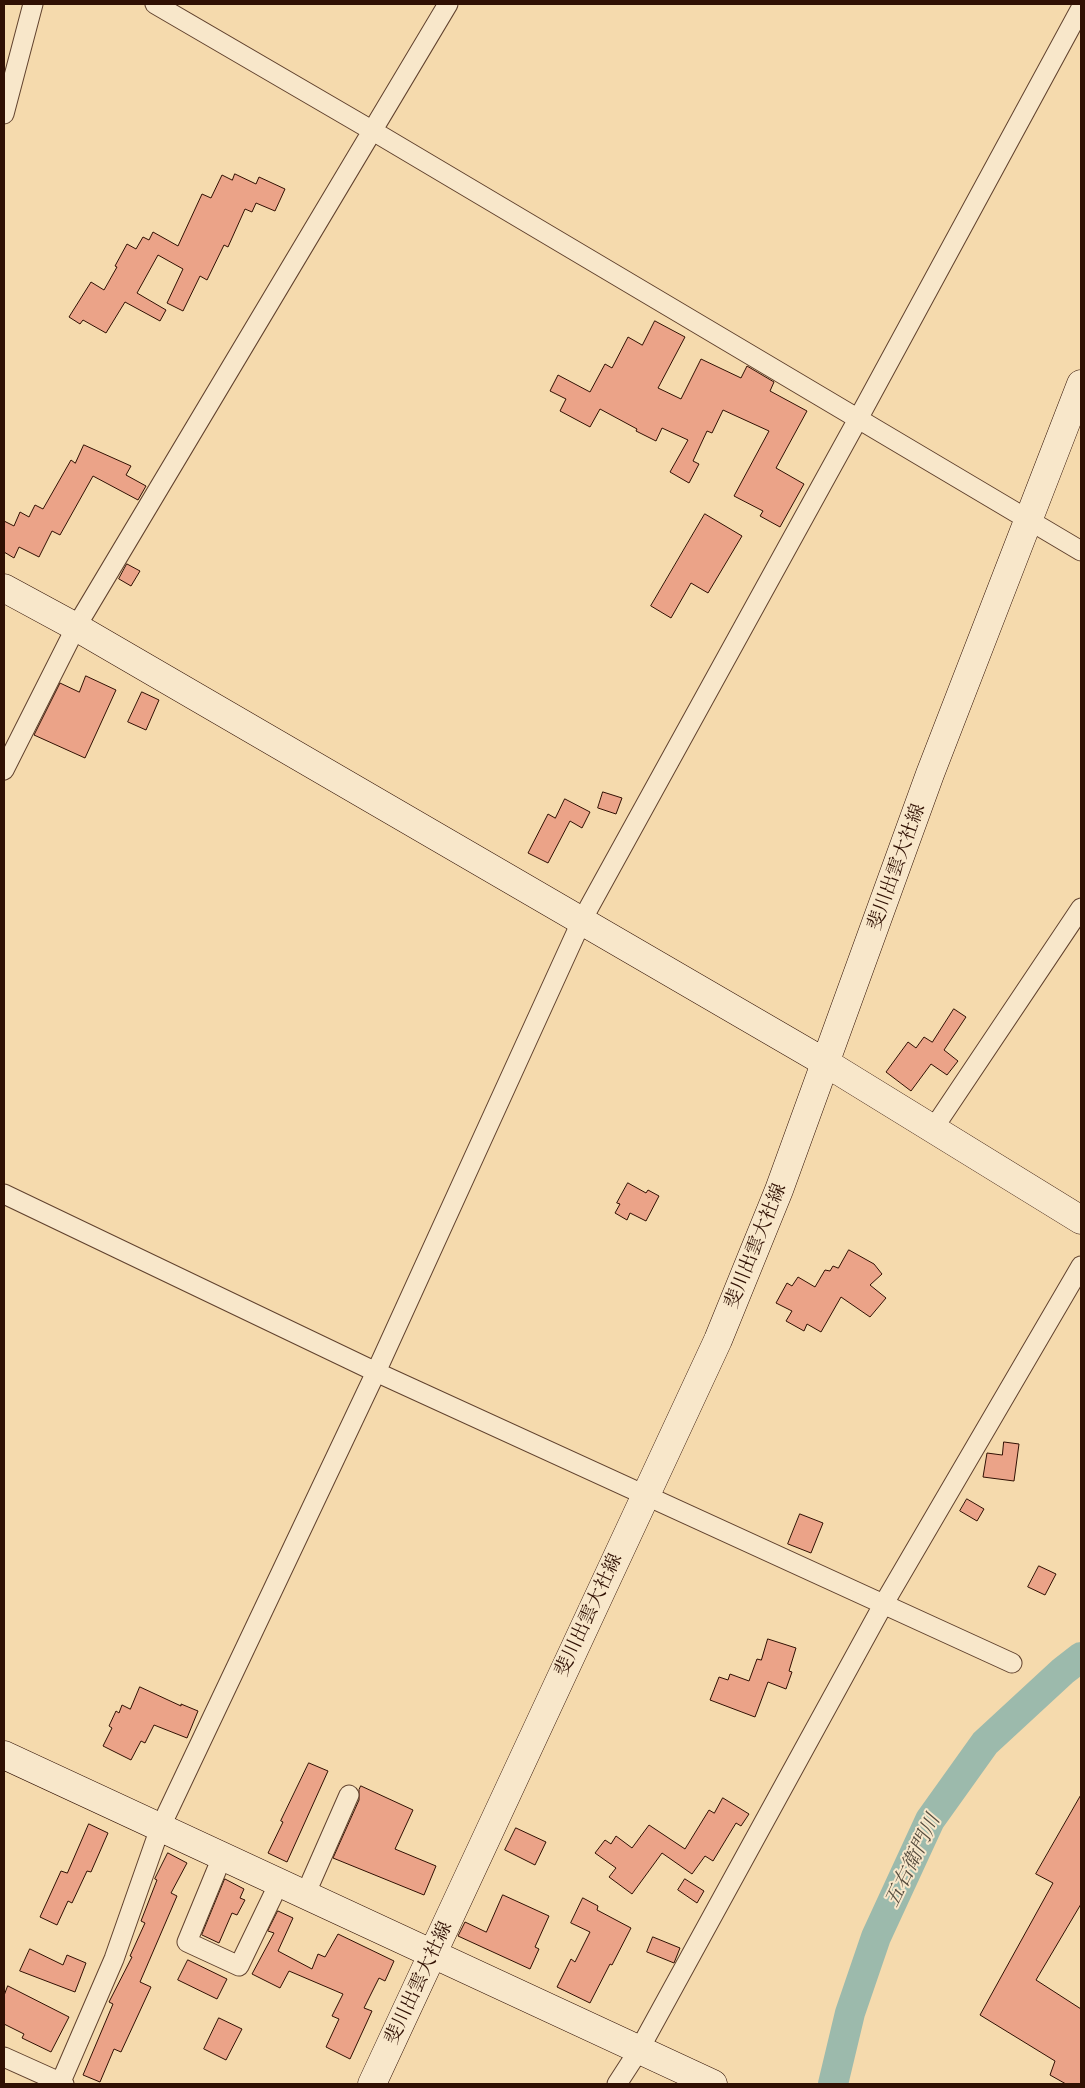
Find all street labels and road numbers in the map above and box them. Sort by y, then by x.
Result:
street label: 斐川出雲大社線 [864,801,930,933]
street label: 斐川出雲大社線 [721,1180,791,1312]
street label: 斐川出雲大社線 [551,1550,627,1680]
street label: 斐川出雲大社線 [381,1918,457,2048]

